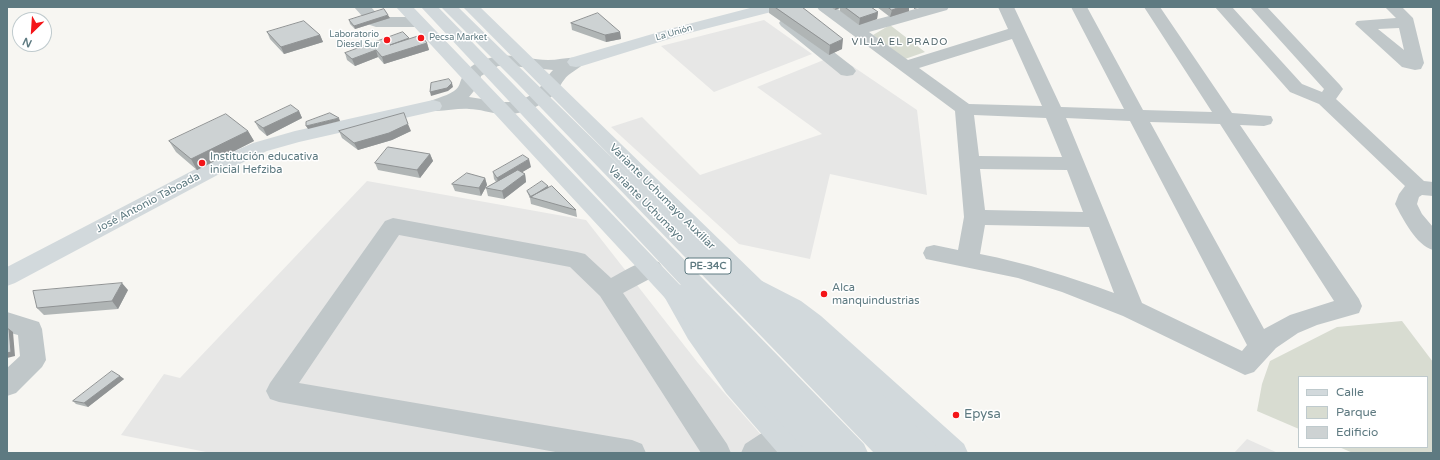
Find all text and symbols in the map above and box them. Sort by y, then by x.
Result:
north arrow [12,12,52,52]
street label: La Unión [654,23,694,43]
place label: Laboratorio Diesel Sur [329,30,379,51]
marker: Pecsa Market [416,33,426,43]
place label: Pecsa Market [429,33,487,43]
text: N [20,35,34,50]
marker: Laboratorio Diesel Sur [382,35,392,45]
district label: VILLA EL PRADO [852,36,948,48]
street label: Variante Uchumayo Auxiliar [606,141,718,253]
place label: Institución educativa inicial Hefziba [210,150,318,176]
marker: Institución educativa inicial Hefziba [197,158,207,168]
street label: Variante Uchumayo [605,163,687,245]
street label: José Antonio Taboada [94,170,202,236]
road number: PE-34C [685,258,731,274]
place label: Alca manquindustrias [832,281,920,307]
marker: Alca manquindustrias [819,289,829,299]
legend [1298,376,1428,448]
text: Calle [1336,385,1364,399]
text: Parque [1336,405,1377,419]
place label: Epysa [964,407,1001,423]
marker: Epysa [951,410,961,420]
text: Edificio [1336,425,1378,439]

